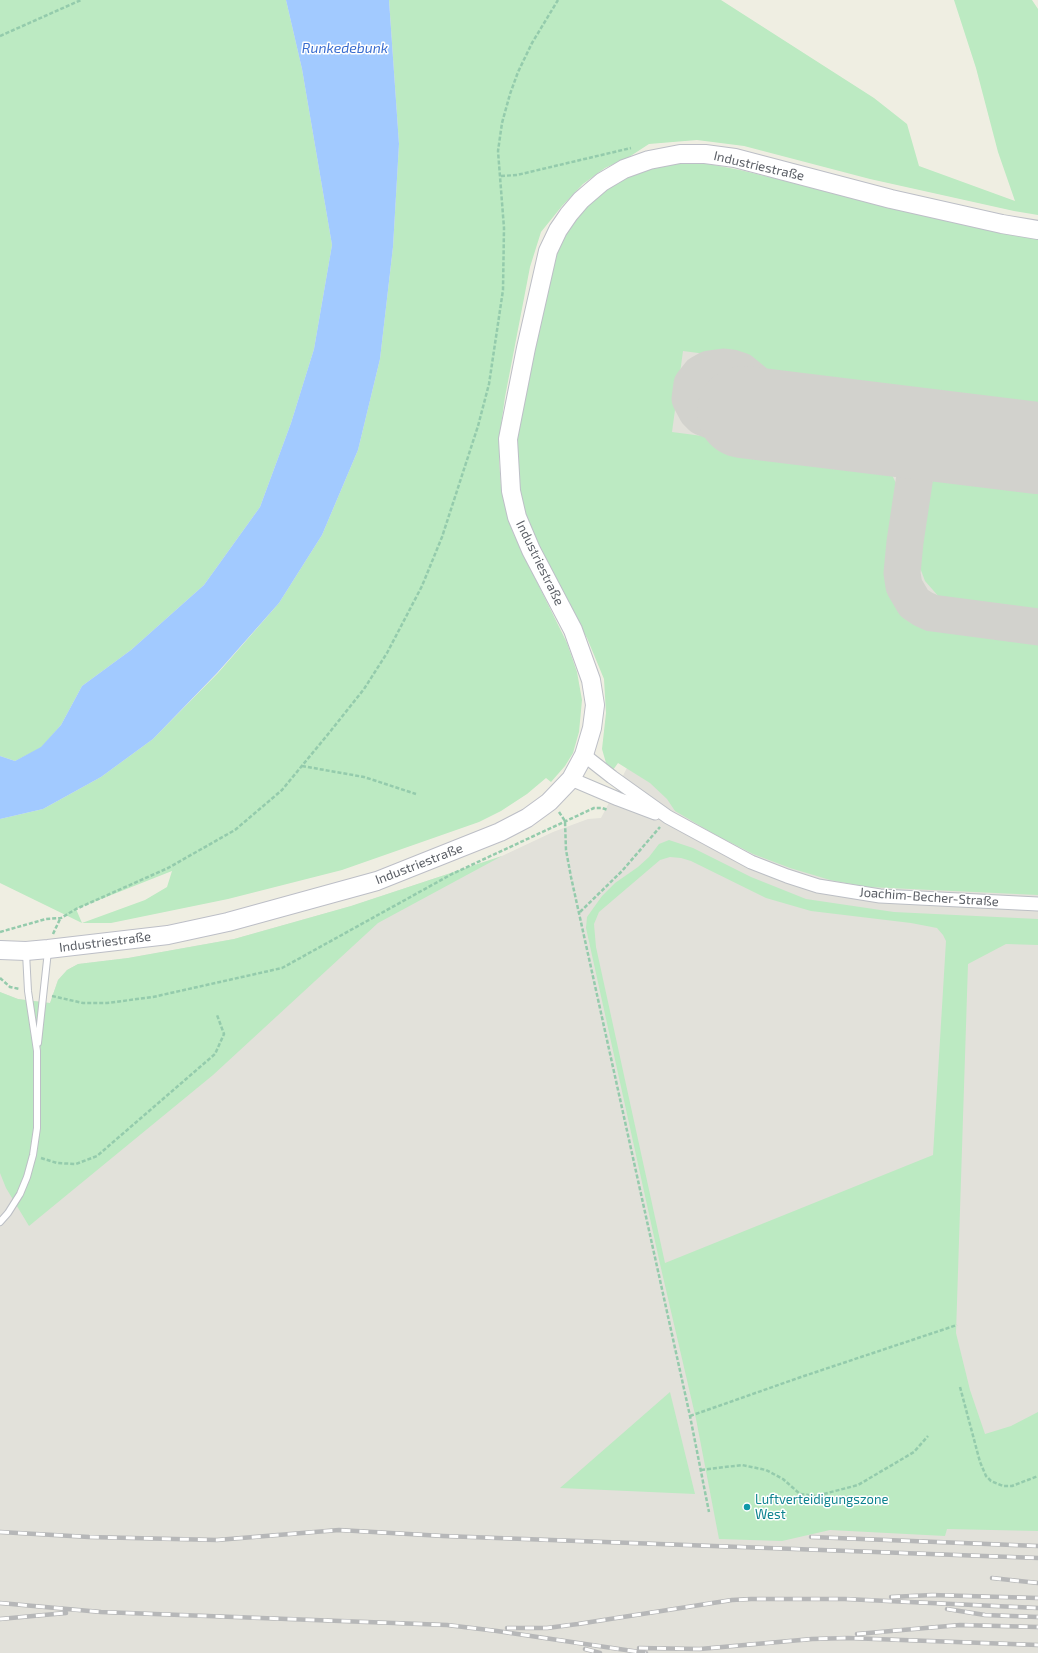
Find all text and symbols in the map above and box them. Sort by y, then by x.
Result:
water label: Runkedebunk [302,40,388,56]
street label: Industriestraße [712,148,806,184]
street label: Industriestraße [513,518,567,608]
street label: Industriestraße [373,840,465,888]
street label: Joachim-Becher-Straße [859,884,999,910]
street label: Industriestraße [58,929,152,955]
place label: Luftverteidigungszone West [755,1492,888,1523]
marker: Luftverteidigungszone West [742,1502,752,1512]

